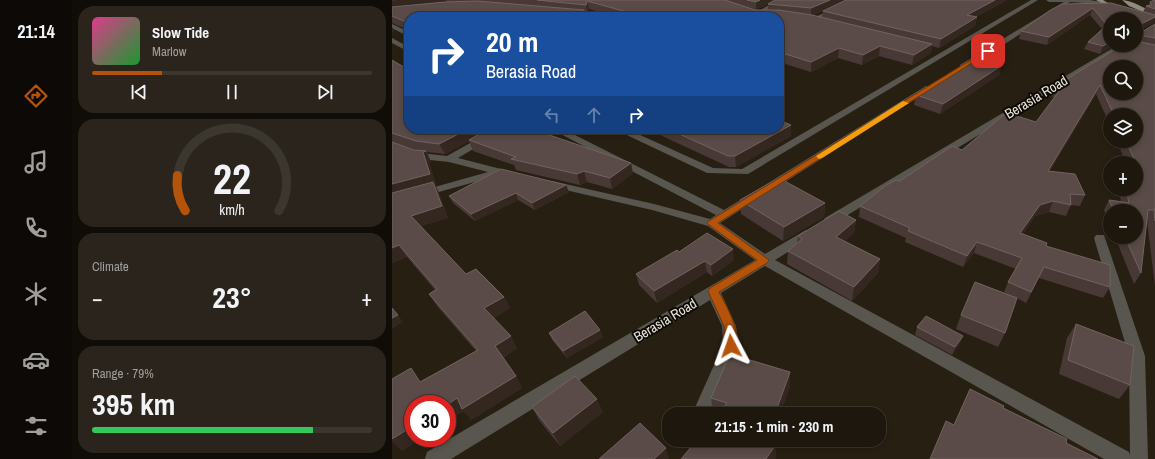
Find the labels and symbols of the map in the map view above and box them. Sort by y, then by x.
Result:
pin [971,34,1005,68]
street label: Berasia Road [1001,71,1071,123]
street label: Berasia Road [630,294,700,346]
position arrow [710,325,752,367]
speed limit sign: 30 [404,395,456,447]

